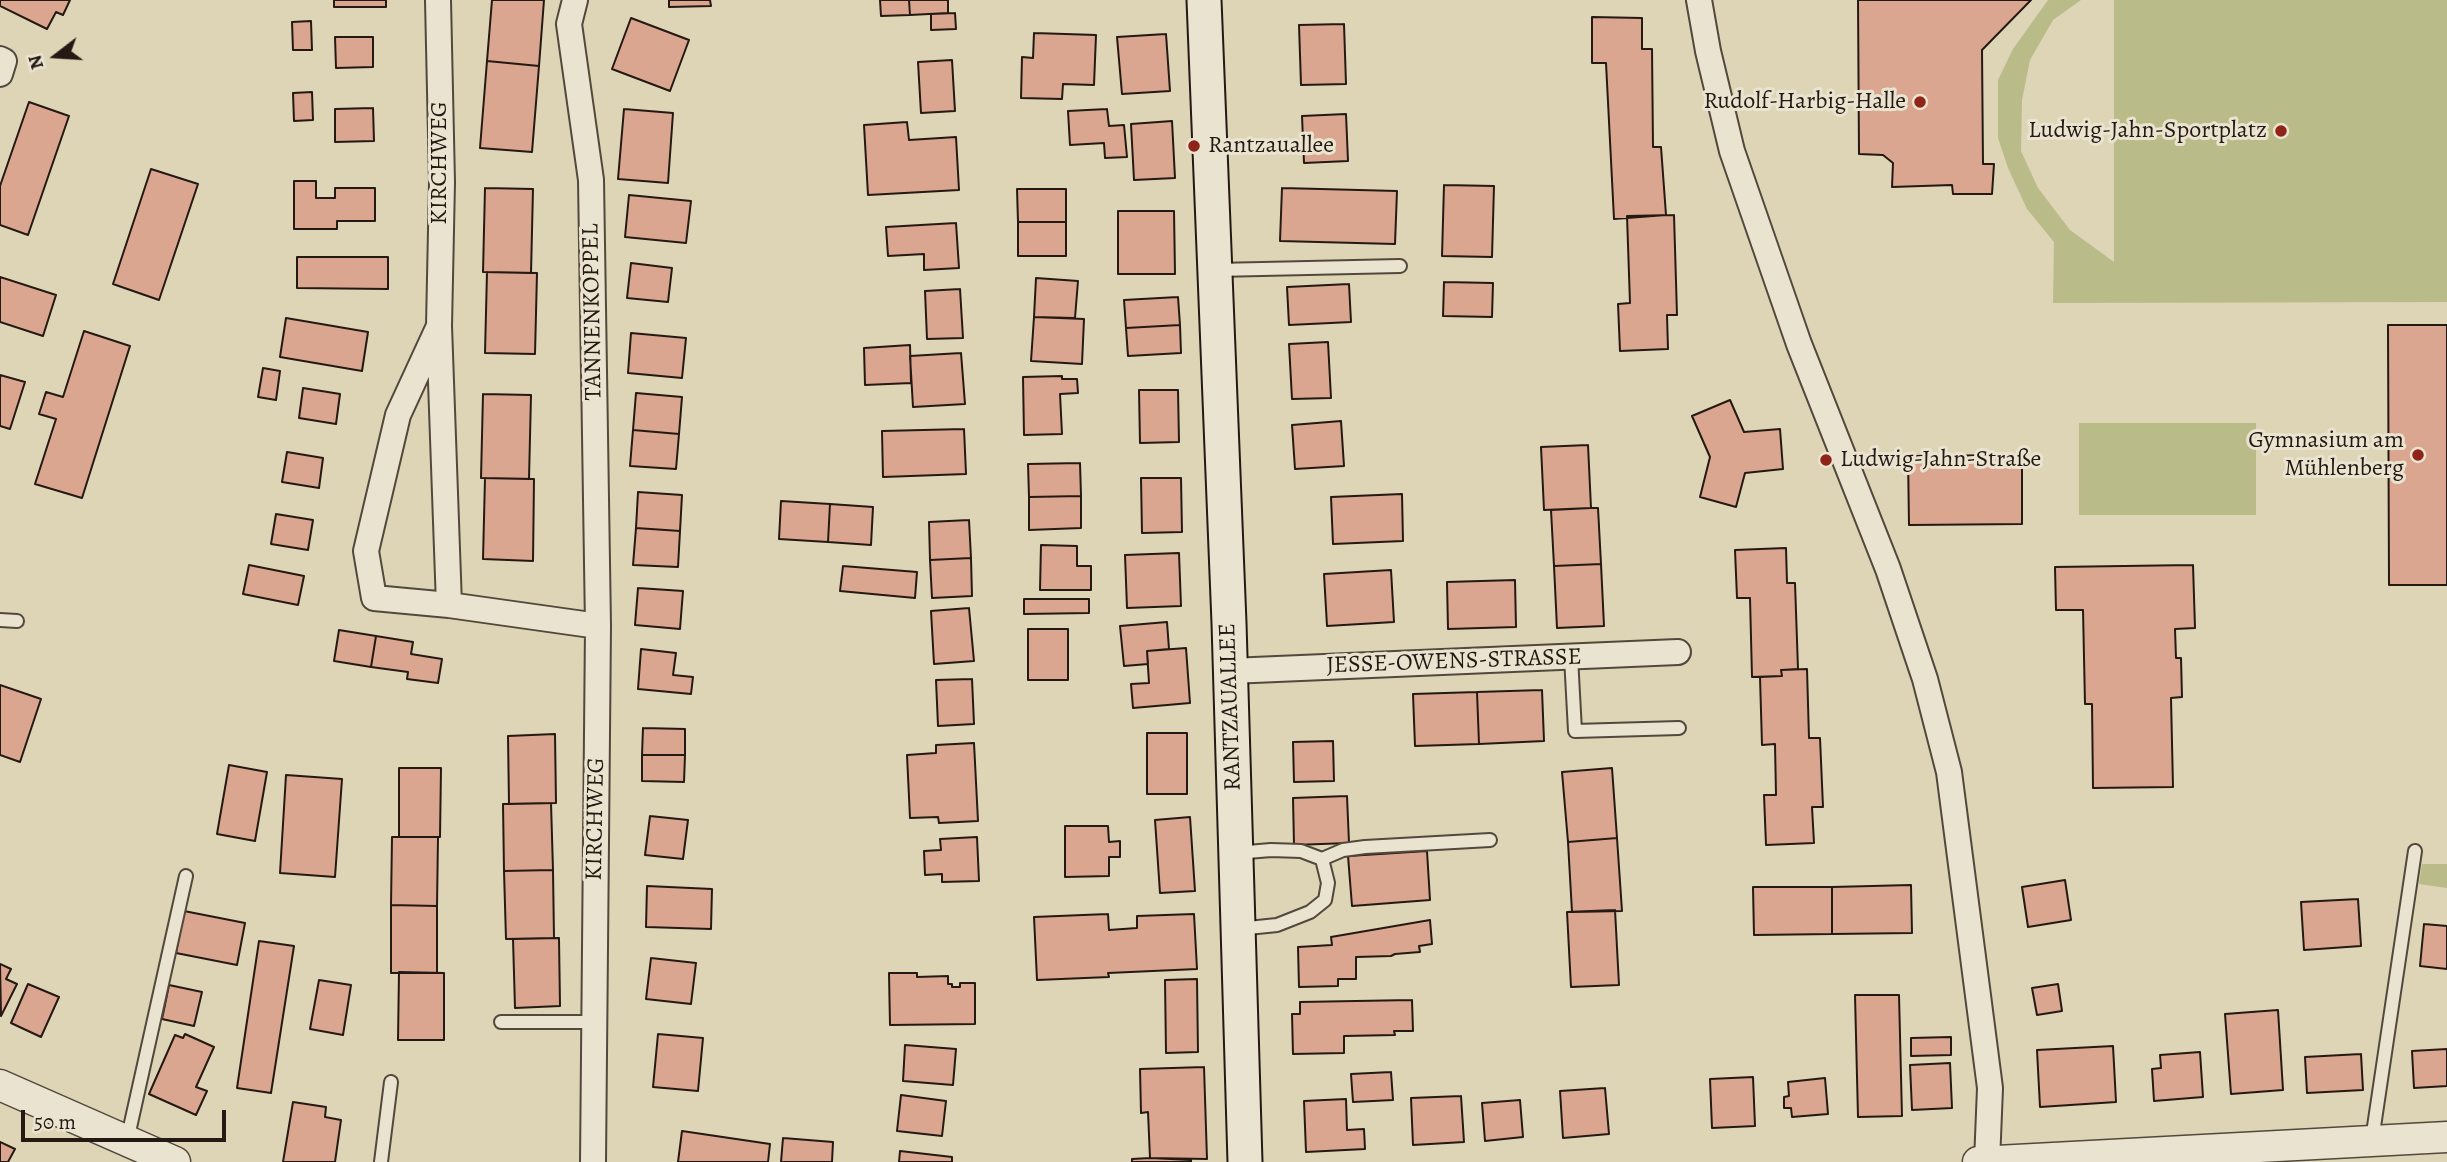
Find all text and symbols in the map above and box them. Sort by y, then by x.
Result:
north arrow [21,21,91,91]
text: N [21,52,50,73]
place label: Rudolf-Harbig-Halle [1703,88,1906,116]
marker: Rudolf-Harbig-Halle [1912,94,1928,110]
street label: KIRCHWEG [426,101,454,225]
place label: Ludwig-Jahn-Sportplatz [2028,117,2267,145]
marker: Ludwig-Jahn-Sportplatz [2273,123,2289,139]
place label: Rantzauallee [1208,132,1334,160]
marker: Rantzauallee [1186,138,1202,154]
street label: TANNENKOPPEL [577,224,609,400]
place label: Gymnasium am Mühlenberg [2248,427,2404,483]
place label: Ludwig-Jahn-Straße [1840,446,2041,474]
marker: Gymnasium am Mühlenberg [2410,447,2426,463]
marker: Ludwig-Jahn-Straße [1818,452,1834,468]
street label: RANTZAUALLEE [1214,623,1248,791]
street label: JESSE-OWENS-STRASSE [1326,643,1582,681]
street label: KIRCHWEG [581,757,611,881]
scale bar [24,1096,229,1140]
text: 50 m [34,1108,76,1136]

